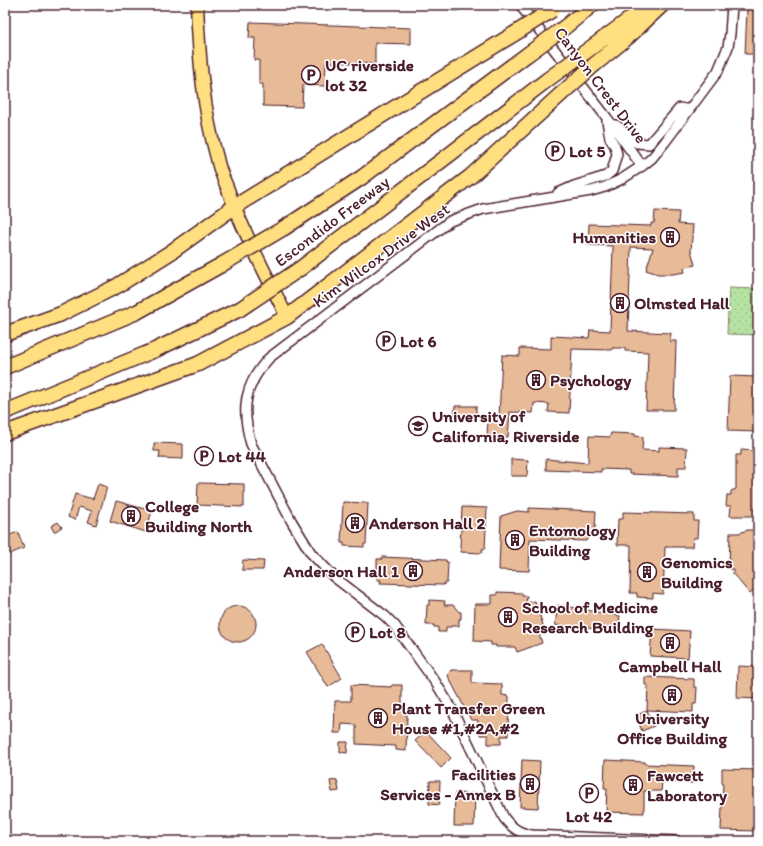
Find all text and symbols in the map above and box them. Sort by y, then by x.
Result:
street label: Canyon Crest Drive [551,23,651,147]
place label: UC riverside lot 32 [325,55,414,95]
parking icon: UC riverside lot 32 [300,64,322,86]
parking icon: Lot 5 [544,140,566,162]
place label: Lot 5 [569,141,605,161]
street label: Escondido Freeway [271,171,393,271]
street label: Kim Wilcox Drive West [309,198,454,311]
building icon: Humanities [659,226,681,248]
place label: Humanities [572,227,656,247]
building icon: Olmsted Hall [609,292,631,314]
place label: Olmsted Hall [634,293,730,313]
parking icon: Lot 6 [375,330,397,352]
place label: Lot 6 [400,331,436,351]
building icon: Psychology [525,369,547,391]
place label: Psychology [550,370,632,391]
place label: University of California, Riverside [432,406,579,446]
school or university icon: University of California, Riverside [407,415,429,437]
parking icon: Lot 44 [193,445,215,467]
place label: Lot 44 [218,446,267,466]
place label: College Building North [145,496,253,537]
building icon: College Building North [120,505,142,527]
building icon: Anderson Hall 2 [344,512,366,534]
place label: Anderson Hall 2 [368,513,486,533]
place label: Entomology Building [529,520,617,561]
building icon: Entomology Building [504,529,526,551]
place label: Genomics Building [661,552,733,593]
building icon: Anderson Hall 1 [402,560,424,582]
place label: Anderson Hall 1 [283,561,399,581]
building icon: Genomics Building [636,561,658,583]
place label: School of Medicine Research Building [522,597,658,638]
building icon: School of Medicine Research Building [497,606,519,628]
parking icon: Lot 8 [344,621,366,643]
place label: Lot 8 [369,622,406,642]
building icon: Campbell Hall [659,632,681,654]
place label: Campbell Hall [618,656,722,677]
building icon: University Office Building [661,684,683,706]
place label: Plant Transfer Green House #1,#2A,#2 [392,698,546,738]
building icon: Plant Transfer Green House #1,#2A,#2 [367,707,389,729]
place label: University Office Building [617,708,727,749]
place label: Facilities Services - Annex B [380,764,516,804]
place label: Fawcett Laboratory [647,765,728,806]
building icon: Facilities Services - Annex B [519,773,541,795]
building icon: Fawcett Laboratory [622,774,644,796]
parking icon: Lot 42 [578,782,600,804]
place label: Lot 42 [566,806,612,826]

